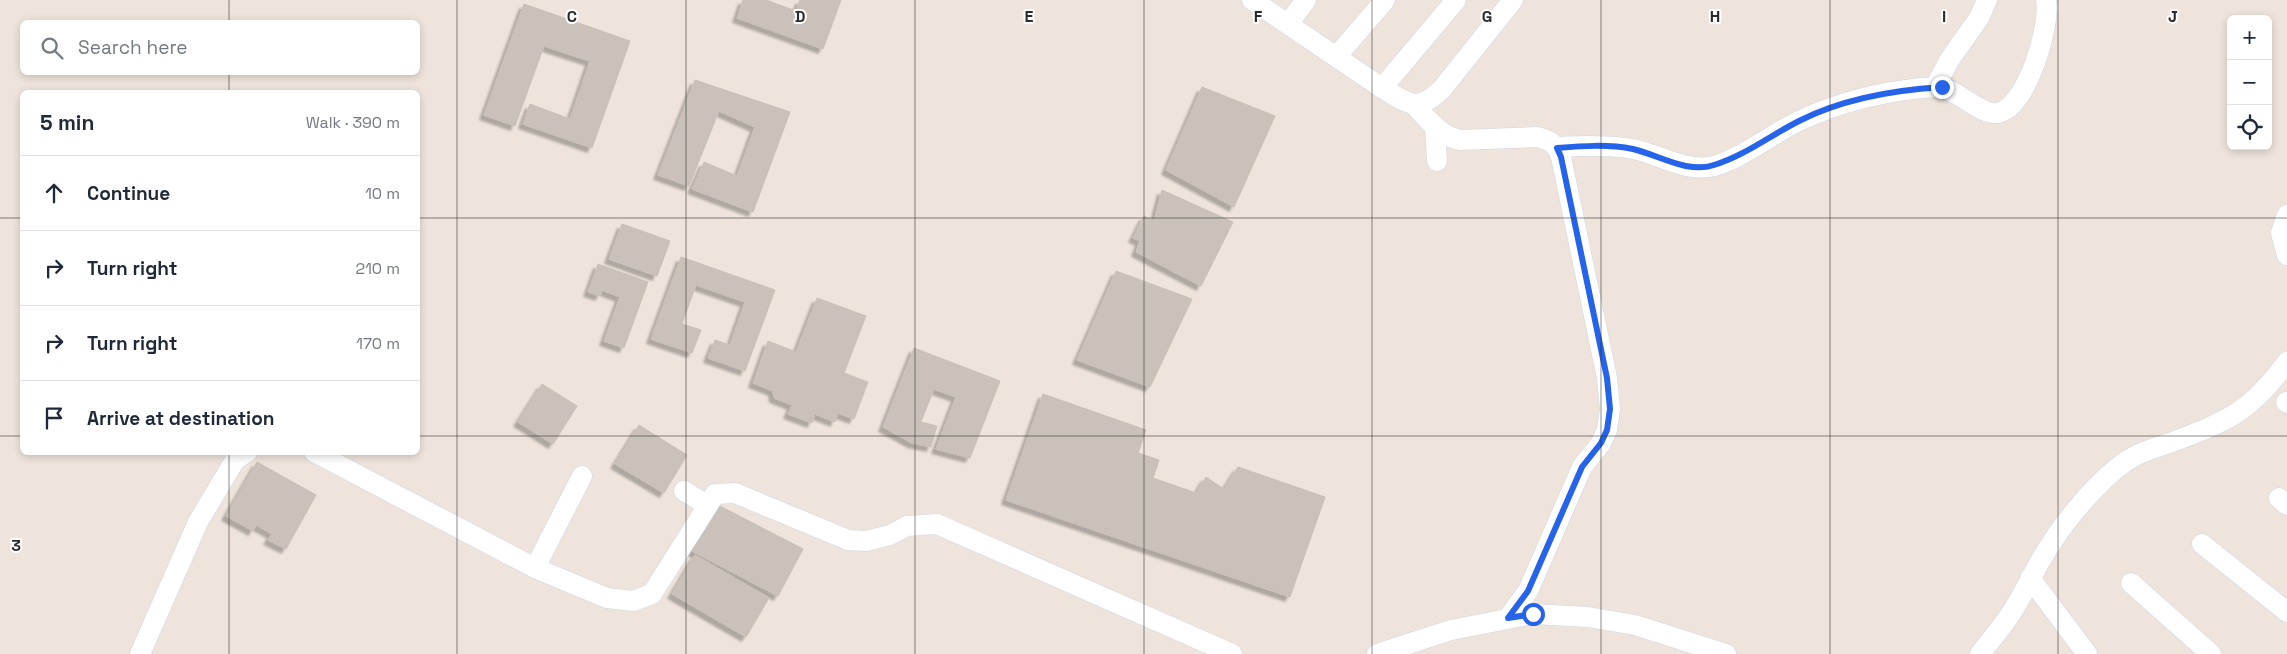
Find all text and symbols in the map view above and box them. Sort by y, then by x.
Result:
text: C [567,6,577,27]
text: D [795,6,805,27]
text: E [1025,6,1034,27]
text: F [1254,6,1263,27]
text: G [1482,6,1492,27]
text: H [1710,6,1720,27]
text: I [1942,6,1946,27]
text: J [2168,6,2178,27]
map controls [2227,15,2272,150]
button: + [2227,15,2272,60]
search box [20,20,420,75]
icon: search [38,34,66,62]
text: Search here [78,35,188,60]
button: − [2227,60,2272,105]
route end [1931,76,1954,99]
button: locate [2227,105,2272,150]
text: 5 min [40,109,94,136]
text: Walk · 390 m [306,112,400,133]
icon: ahead [40,179,68,207]
text: Continue [87,181,170,206]
text: 10 m [365,183,400,204]
icon: right [40,254,68,282]
text: Turn right [87,256,177,281]
text: 210 m [356,258,400,279]
icon: right [40,329,68,357]
text: Turn right [87,331,177,356]
text: 170 m [356,333,400,354]
icon: arrive [40,404,68,432]
text: Arrive at destination [87,406,275,431]
text: 3 [11,535,21,556]
route start [1522,603,1545,626]

